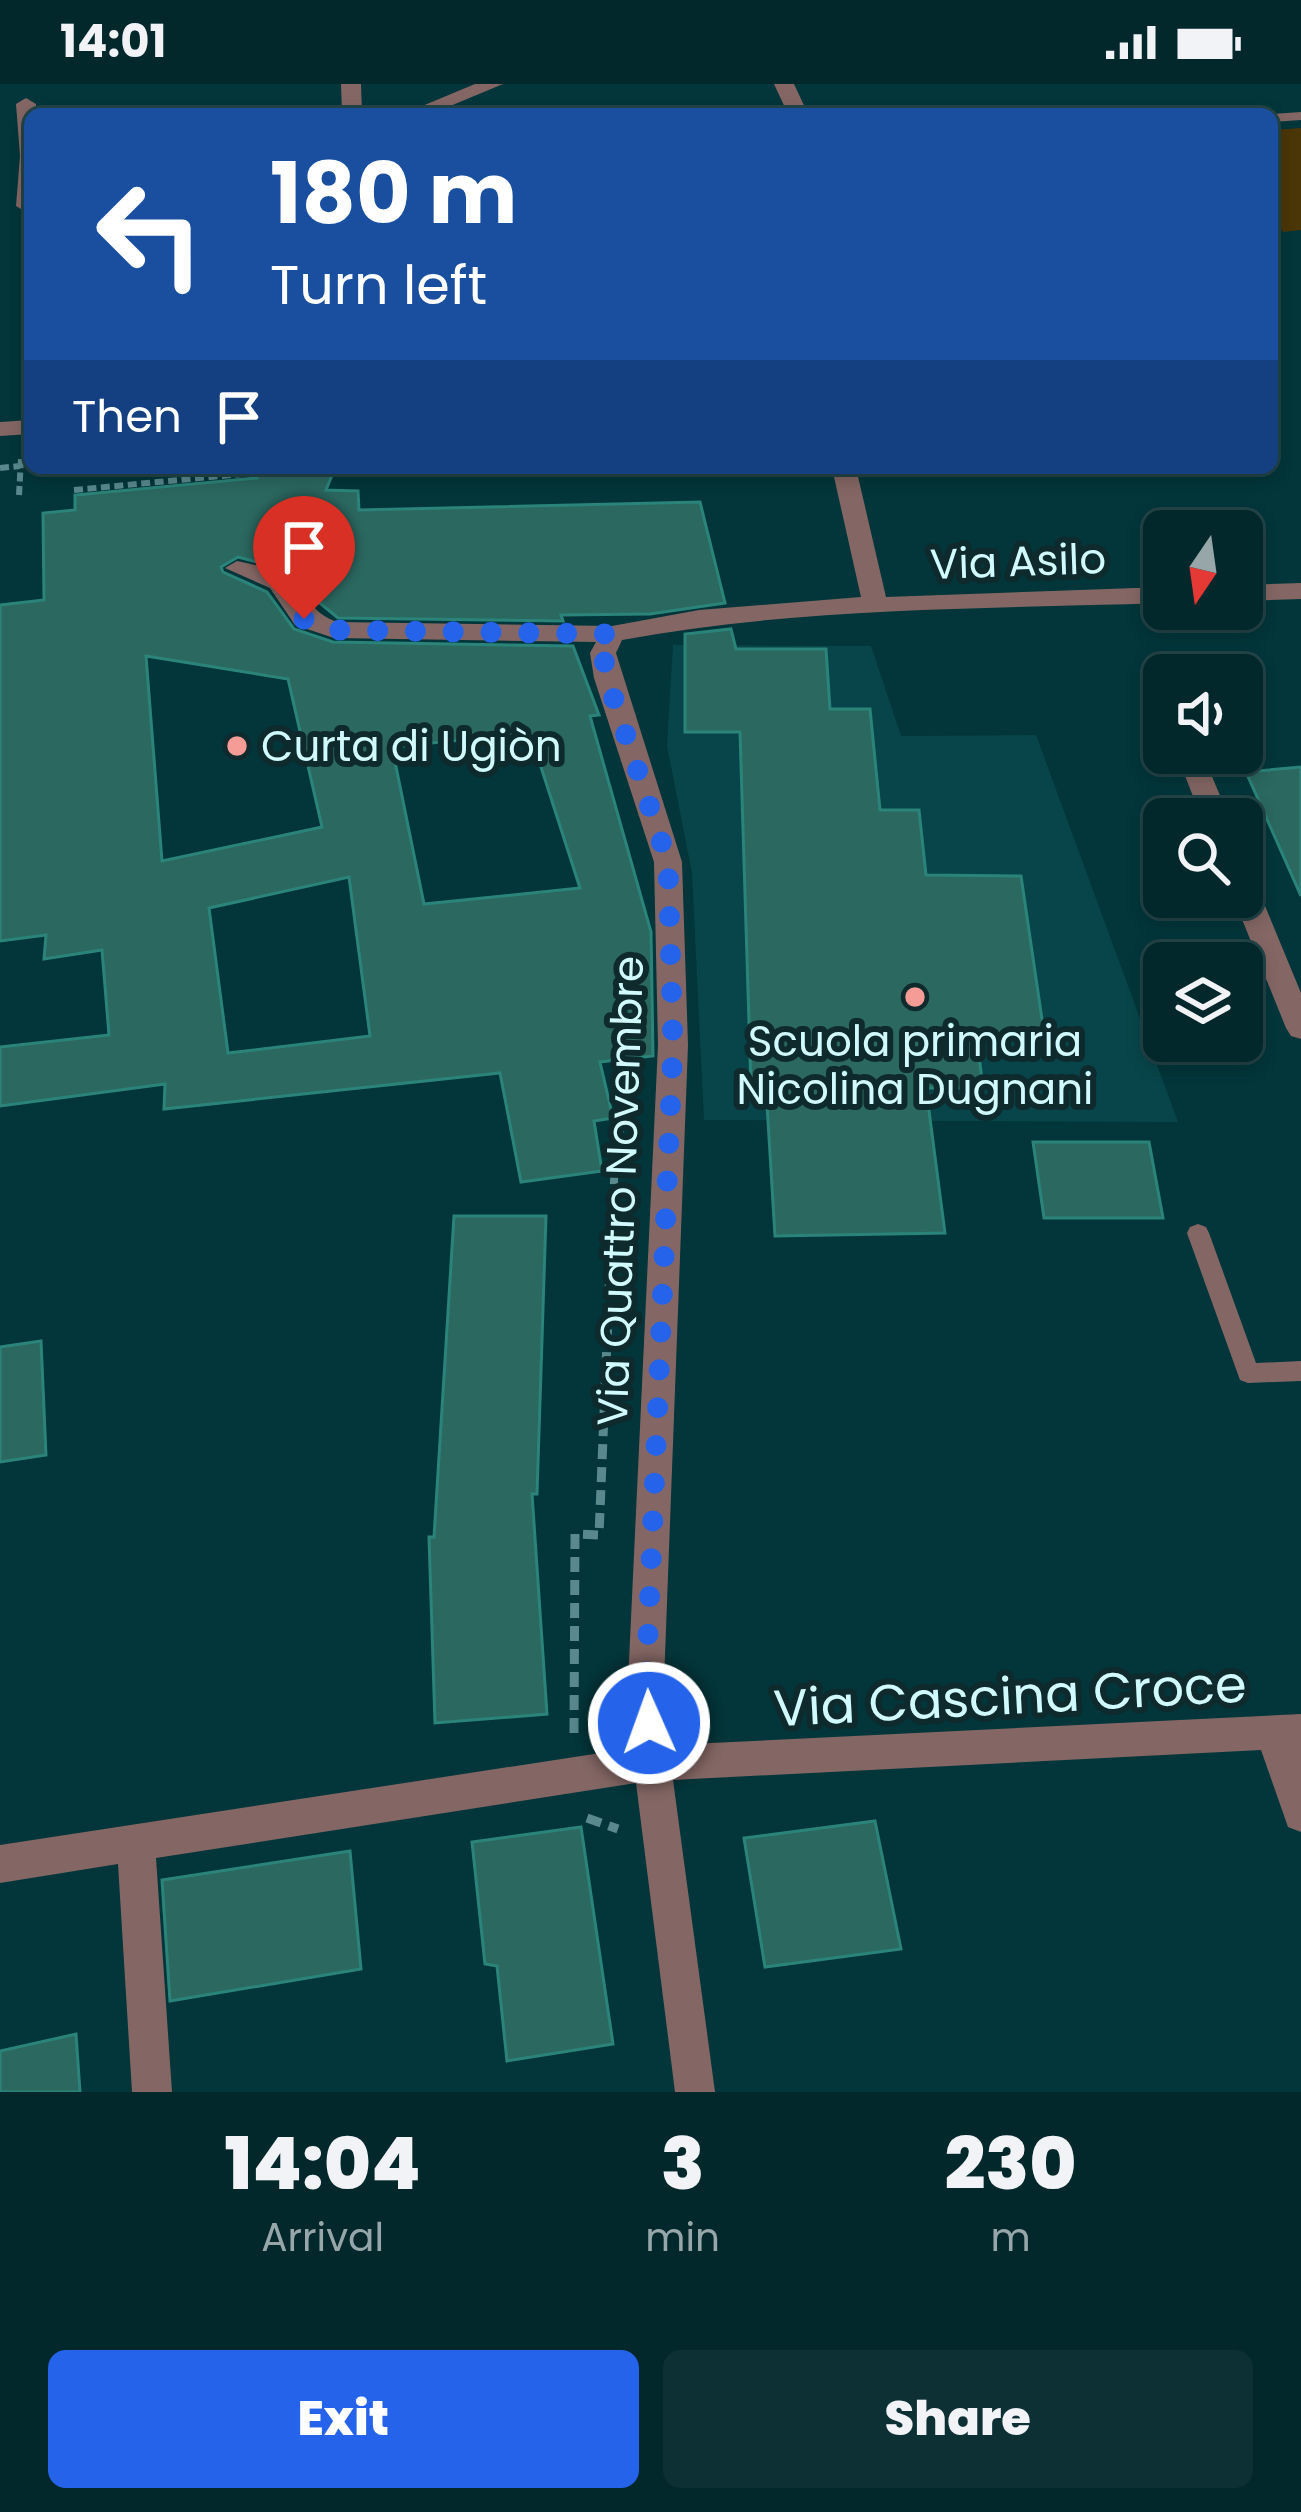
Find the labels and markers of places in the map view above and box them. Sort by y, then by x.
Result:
pin [253,496,355,619]
place label: Curta di Ugiòn [261,717,562,776]
marker: Curta di Ugiòn [224,733,250,759]
marker: Scuola primaria Nicolina Dugnani [902,984,928,1010]
place label: Scuola primaria Nicolina Dugnani [737,1012,1093,1119]

